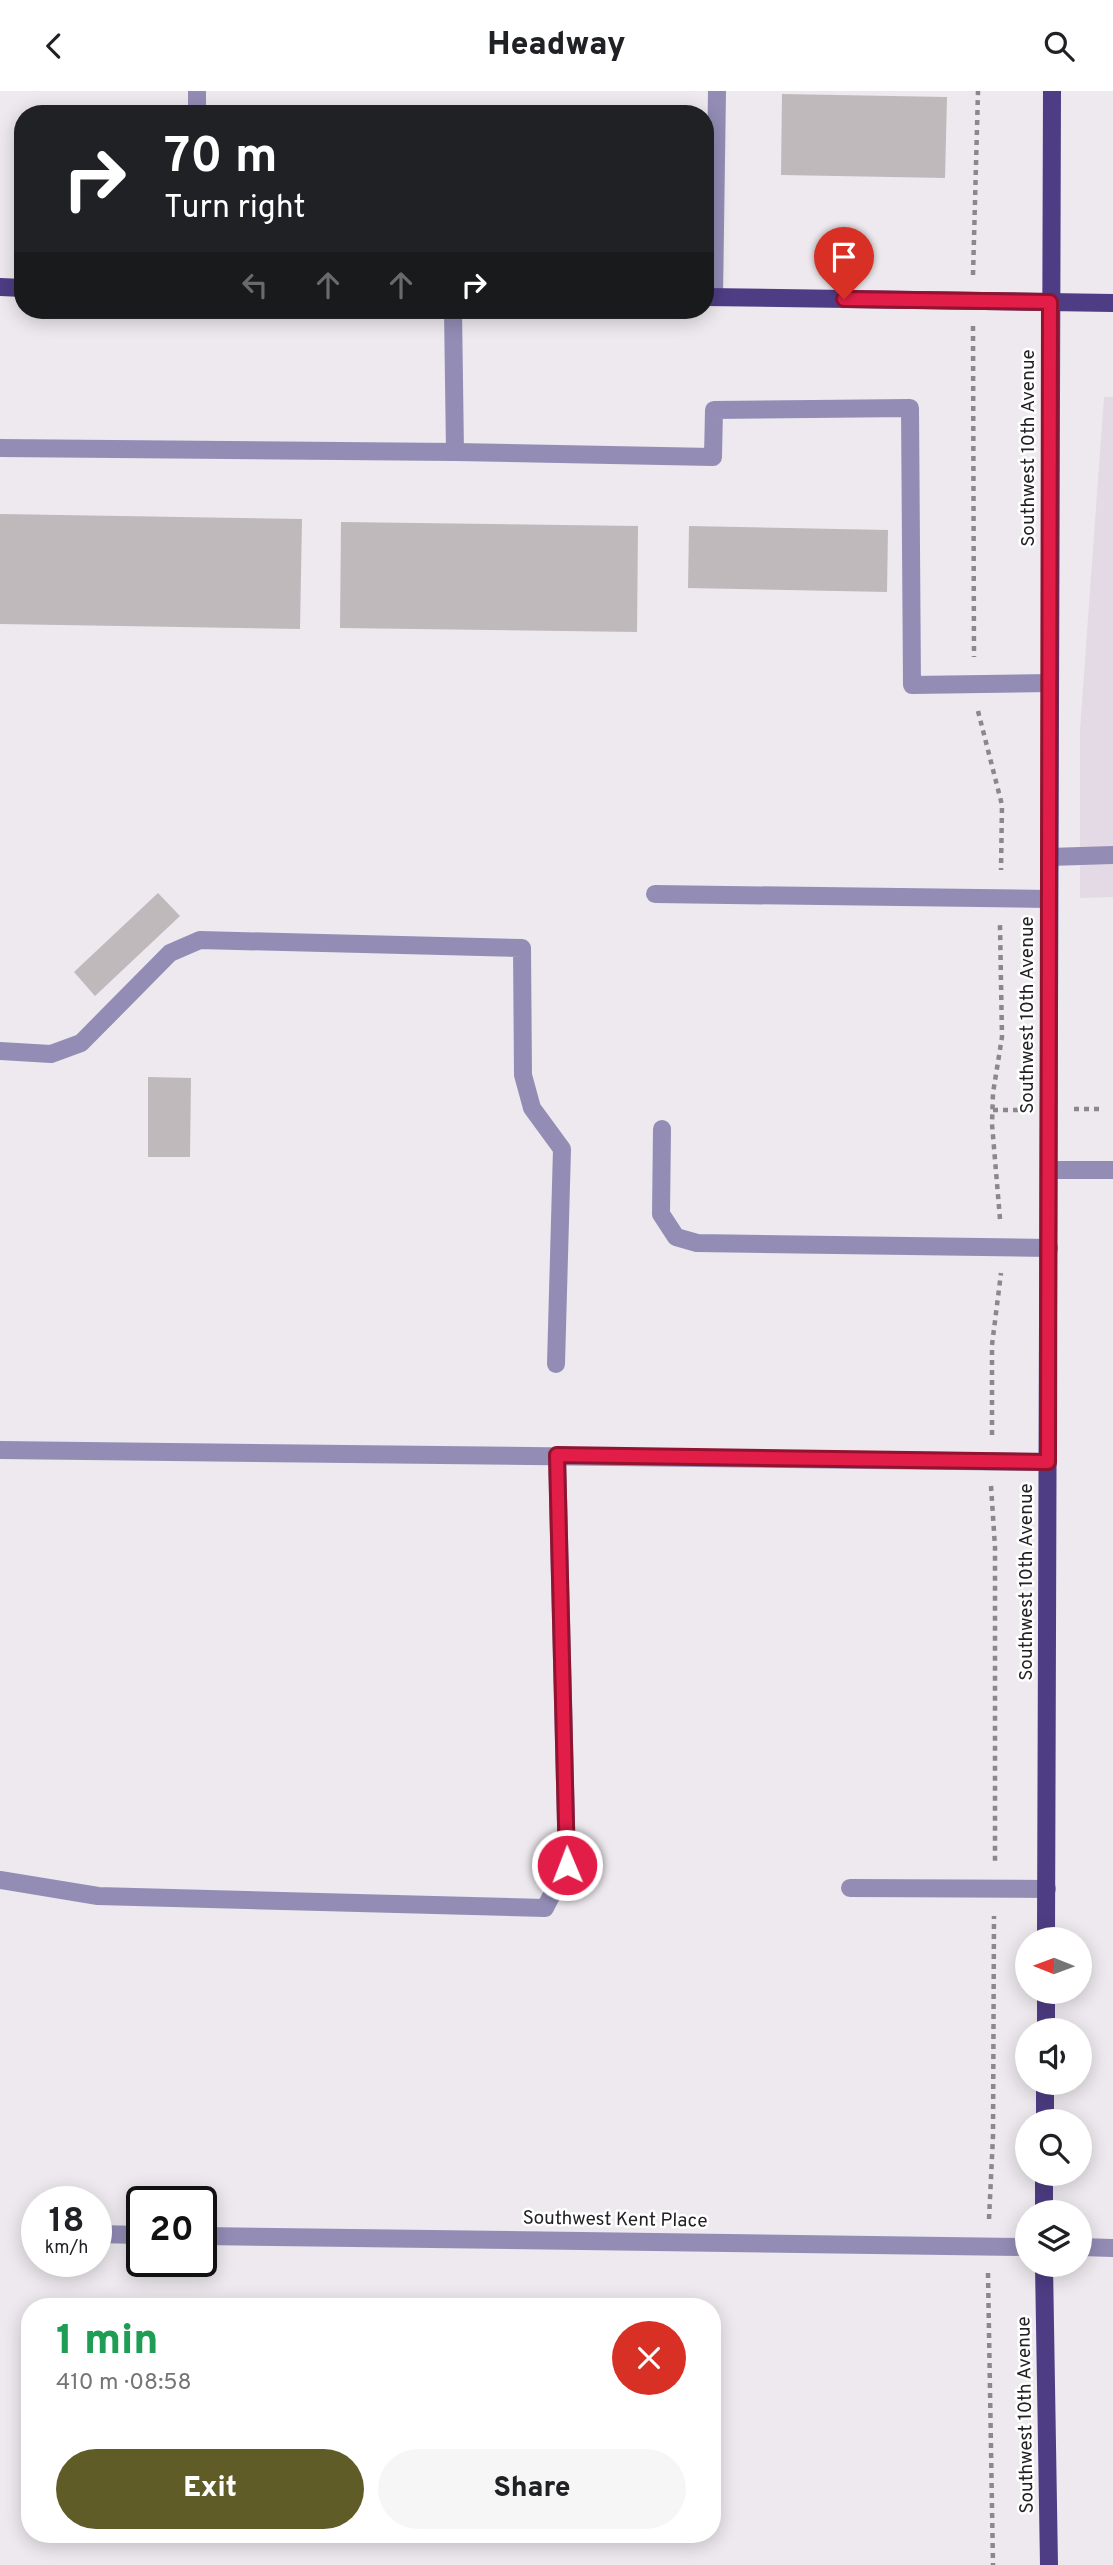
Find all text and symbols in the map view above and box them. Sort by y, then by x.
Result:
text: Headway [487,26,626,66]
icon: back [35,27,73,65]
icon: search [1040,27,1078,65]
text: 70 m [164,128,278,190]
icon: right [49,133,140,224]
text: Turn right [164,189,306,229]
pin [814,227,874,299]
icon: arrive [825,238,863,276]
icon: left [236,266,274,304]
icon: ahead [309,266,347,304]
icon: ahead [382,266,420,304]
icon: right [455,266,493,304]
street label: Southwest 10th Avenue [1017,349,1041,547]
street label: Southwest 10th Avenue [1016,916,1040,1114]
street label: Southwest 10th Avenue [1015,1483,1039,1681]
position arrow [530,1828,604,1902]
north arrow [1015,1927,1092,2004]
map controls [1015,1927,1092,2277]
button: sound [1015,2018,1092,2095]
button: search [1015,2109,1092,2186]
speed limit sign: 20 [126,2186,217,2277]
text: 18 [48,2200,85,2244]
button: layers [1015,2200,1092,2277]
street label: Southwest Kent Place [522,2206,708,2234]
text: km/h [45,2237,88,2260]
text: 1 min [56,2316,159,2369]
street label: Southwest 10th Avenue [1012,2316,1040,2514]
button: close [612,2321,686,2395]
text: 410 m · 08:58 [56,2369,192,2398]
button: Exit [56,2449,364,2529]
button: Share [378,2449,686,2529]

